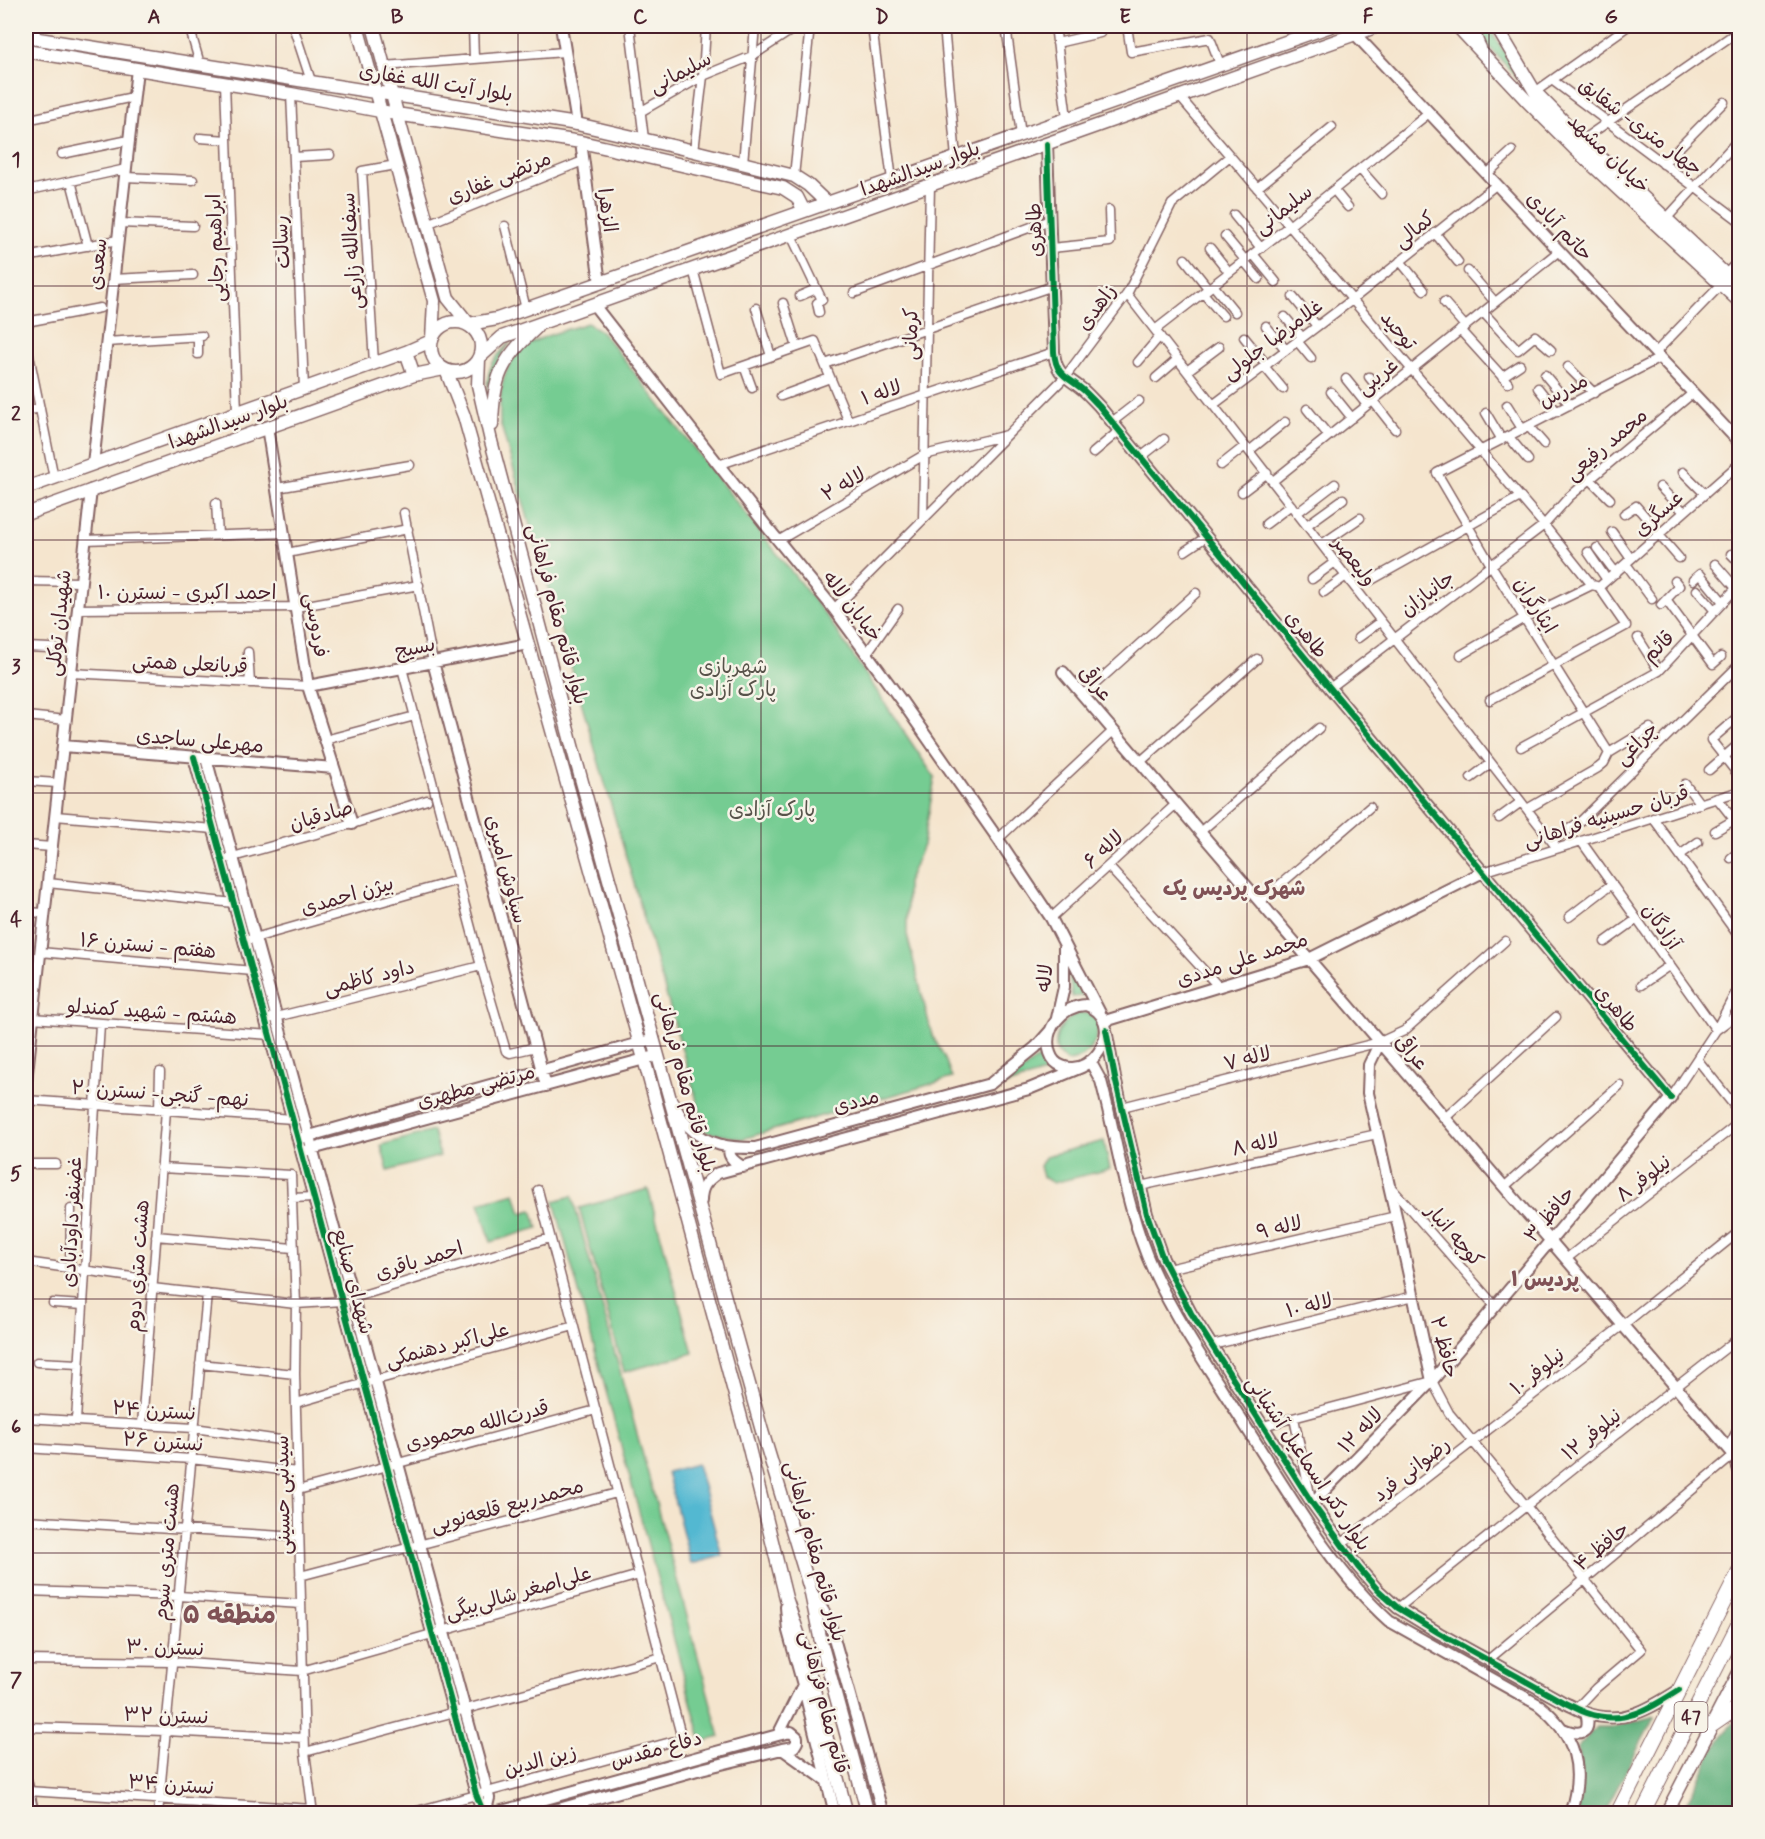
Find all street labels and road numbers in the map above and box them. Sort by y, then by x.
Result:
street label: سلیمانی [645,46,717,101]
street label: بلوار آیت الله غفاری [357,58,515,109]
street label: چهار متری- شقایق [1573,72,1707,183]
street label: خیابان مشهد [1561,108,1655,200]
street label: بلوار سیدالشهدا [857,135,984,204]
street label: مرتضی غفاری [443,145,556,212]
street label: سلیمانی [1249,179,1319,241]
street label: الزهرا [590,186,623,234]
street label: حاتم آبادی [1520,186,1598,268]
street label: سیف‌الله زارعی [335,191,370,310]
street label: ابراهیم رجایی [201,193,232,303]
street label: طاهری [1021,202,1050,258]
street label: کمالی [1389,205,1441,255]
street label: رسالت [268,214,297,269]
street label: سعدی [82,237,115,291]
street label: زاهدی [1071,279,1123,337]
street label: غلامرضا جلولی [1217,293,1329,387]
street label: توحید [1373,305,1423,357]
street label: کرمانی [898,307,925,361]
street label: غریبی [1352,352,1404,402]
street label: مدرس [1534,368,1593,415]
street label: لاله ۱ [858,374,905,413]
street label: بلوار سیدالشهدا [165,388,292,457]
street label: محمد رفیعی [1560,403,1654,488]
street label: لاله ۲ [817,462,871,509]
street label: عسگری [1628,485,1690,544]
street label: بلوار قائم مقام فراهانی [519,521,594,708]
street label: ولیعصر [1325,530,1382,592]
street label: جانبازان [1395,565,1461,624]
street label: خیابان لاله [816,566,888,648]
street label: شهیدان توکلی [40,568,79,678]
street label: ایثارگران [1507,573,1562,639]
street label: احمد اکبری - نسترن ۱۰ [98,580,276,607]
street label: فردوسی [297,591,334,659]
street label: طاهری [1278,605,1334,665]
street label: قائم [1637,625,1681,669]
street label: بسیج [393,631,438,666]
street label: قربانعلی همتی [131,648,249,681]
street label: عراقی [1072,660,1119,708]
street label: چراغی [1609,716,1665,772]
street label: مهرعلی ساجدی [135,722,265,761]
street label: قربان حسینیه فراهانی [1520,779,1692,855]
street label: صادقیان [287,795,356,838]
street label: سیاوش امیری [478,812,533,927]
street label: لاله ۶ [1078,825,1130,875]
street label: بیژن احمدی [298,870,397,923]
street label: آزادگان [1635,898,1687,956]
street label: محمد علی مددی [1173,926,1312,994]
street label: هفتم - نسترن ۱۶ [78,927,217,966]
street label: داود کاظمی [321,954,418,1003]
street label: لاله [1031,963,1060,993]
street label: طاهری [1588,979,1644,1039]
street label: بلوار قائم مقام فراهانی [647,989,722,1176]
street label: هشتم - شهید کمندلو [65,993,238,1032]
street label: عراقی [1388,1029,1435,1077]
street label: لاله ۷ [1221,1041,1274,1078]
street label: مرتضی مطهری [414,1059,538,1116]
street label: نهم- گنجی- نسترن ۲۰ [70,1075,250,1114]
street label: مددی [830,1083,882,1122]
street label: لاله ۸ [1229,1127,1281,1164]
street label: نیلوفر ۸ [1611,1149,1677,1209]
street label: غضنفر داودآبادی [56,1156,89,1288]
street label: حافظ ۳ [1519,1181,1582,1249]
street label: کوچه انبار [1418,1197,1489,1273]
street label: هشت متری دوم [120,1199,158,1333]
street label: لاله ۹ [1254,1210,1305,1247]
street label: شهدای صنایع [325,1225,380,1337]
street label: احمد باقری [372,1235,467,1288]
street label: لاله ۱۰ [1283,1288,1336,1325]
street label: حافظ ۲ [1423,1314,1464,1381]
street label: علی‌اکبر دهنمکی [383,1316,512,1375]
street label: نیلوفر ۱۰ [1505,1342,1571,1402]
street label: بلوار دکتر اسماعیل آشتیانی [1239,1371,1377,1557]
street label: قدرت‌الله محمودی [403,1394,552,1459]
street label: نسترن ۲۴ [111,1395,197,1428]
street label: لاله ۱۲ [1333,1402,1390,1460]
street label: نیلوفر ۱۲ [1556,1403,1627,1468]
street label: نسترن ۲۶ [122,1426,204,1459]
street label: رضوانی فرد [1368,1431,1456,1509]
street label: سیدنبی حسینی [269,1435,298,1555]
street label: بلوار قائم مقام فراهانی [777,1458,852,1645]
street label: محمدربیع قلعه‌نویی [428,1473,587,1540]
street label: هشت متری سوم [148,1482,188,1622]
street label: حافظ ۴ [1569,1516,1635,1578]
street label: علی‌اصغر شالی‌بیگی [442,1560,594,1627]
street label: قائم مقام فراهانی [793,1628,854,1777]
street label: نسترن ۳۰ [126,1634,204,1663]
street label: نسترن ۳۲ [123,1702,209,1731]
road number: 47 [1674,1702,1708,1732]
street label: دفاع مقدس [608,1725,705,1776]
street label: زین الدین [501,1739,580,1784]
street label: نسترن ۳۴ [127,1769,215,1802]

